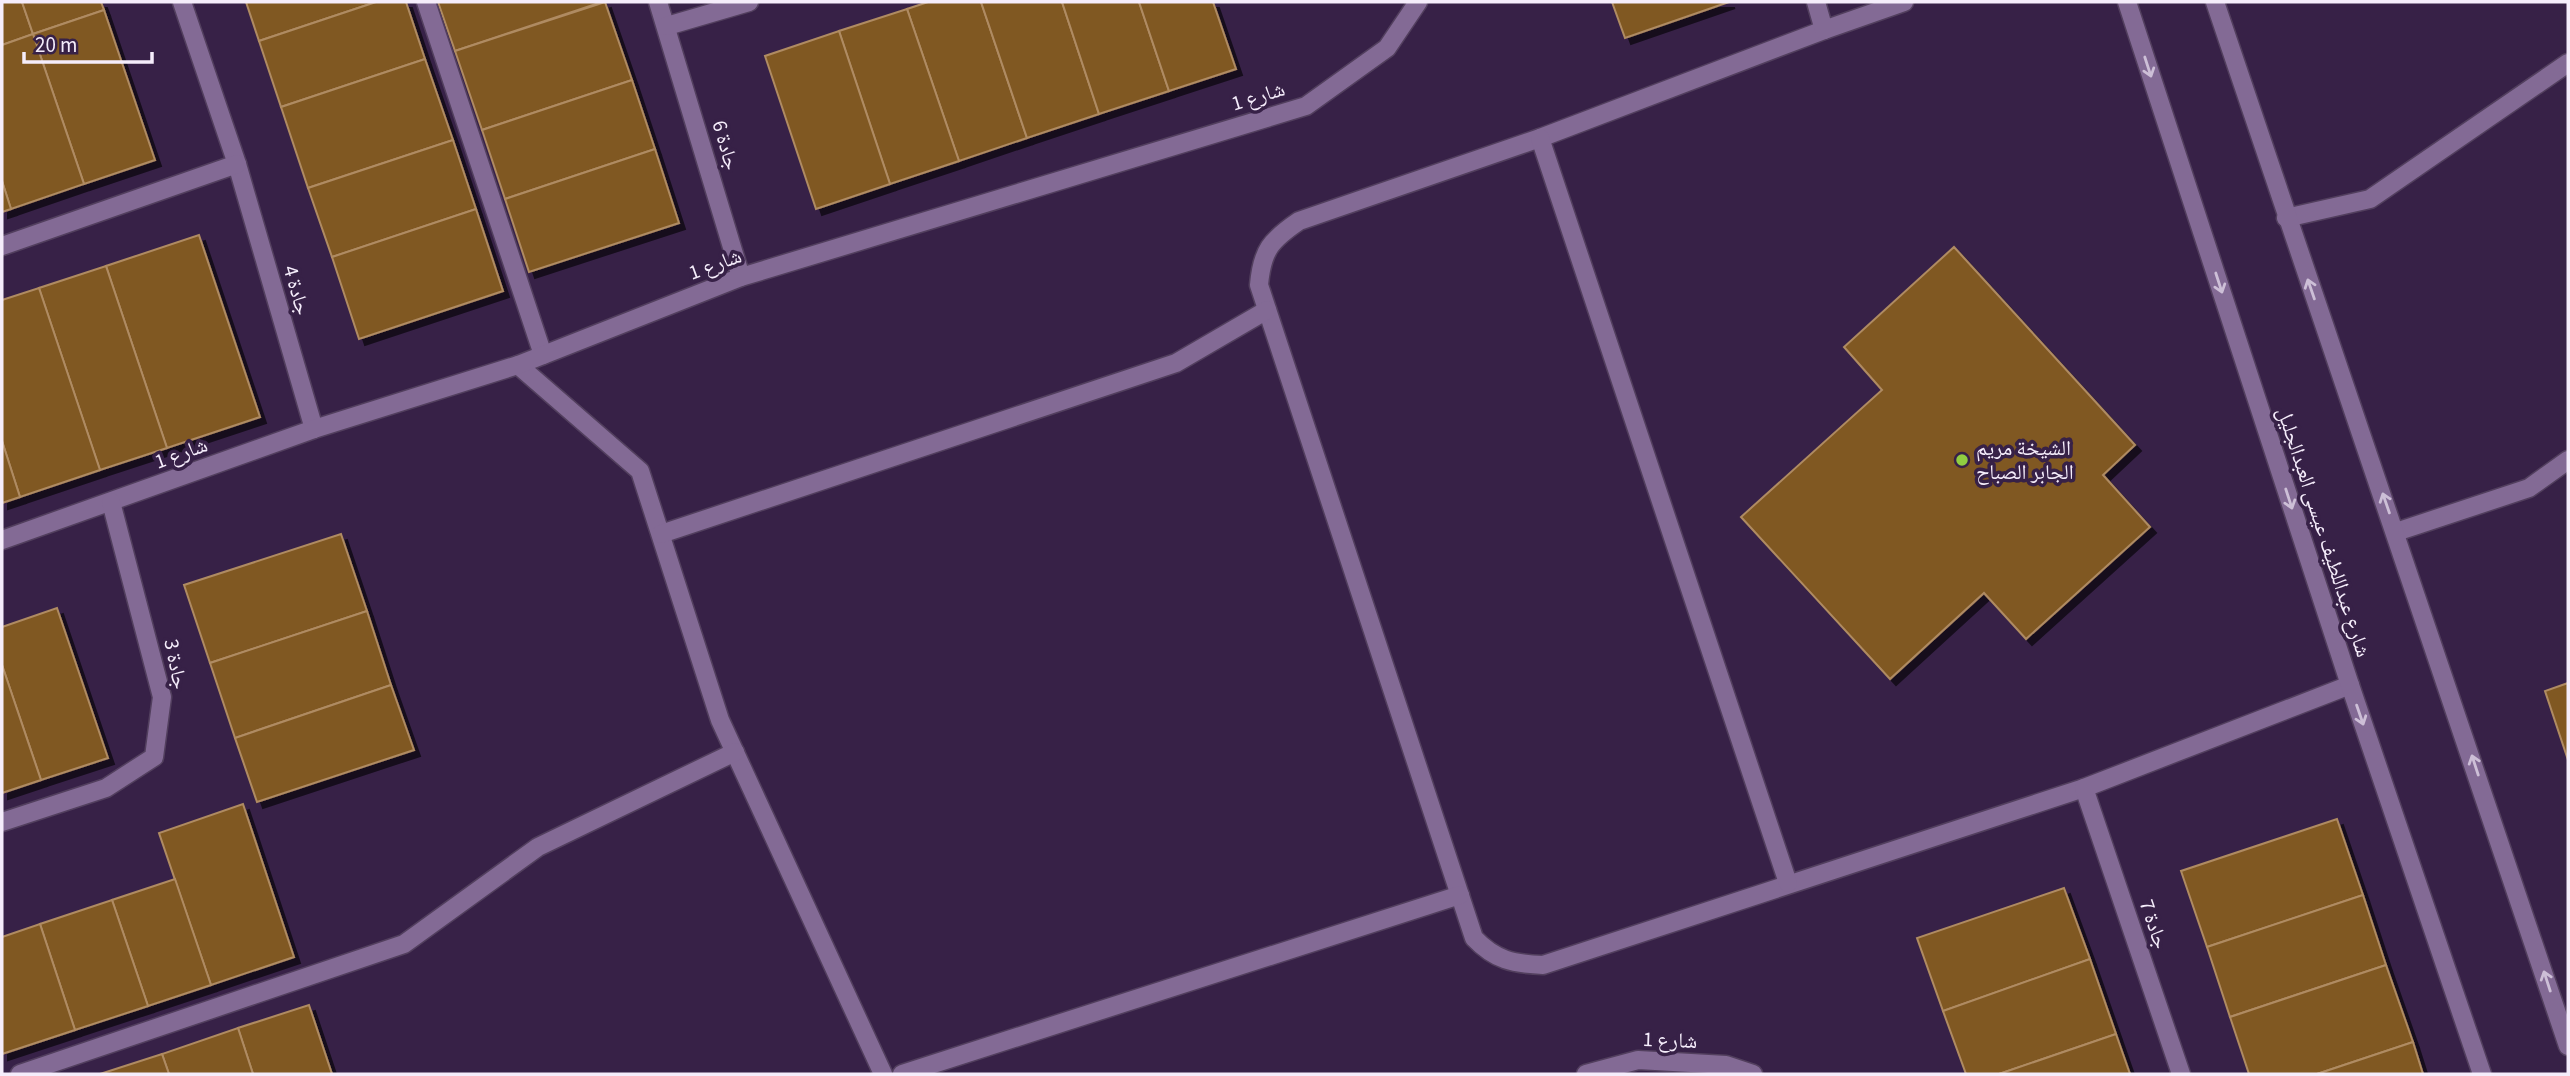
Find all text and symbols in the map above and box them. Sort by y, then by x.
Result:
scale bar [24,21,152,65]
text: 20 m [35,30,77,60]
one-way arrow [2143,55,2155,77]
street label: شارع 1 [1228,74,1288,118]
street label: جادة 6 [705,117,747,173]
street label: شارع 1 [684,241,746,287]
street label: جادة 4 [276,262,318,318]
one-way arrow [2213,271,2226,293]
one-way arrow [2304,278,2316,300]
street label: شارع عبداللطيف عيسى العبدالجليل [2269,403,2379,661]
street label: شارع 1 [150,430,212,476]
place label: الشيخة مريم الجابر الصباح [1976,433,2074,487]
marker: الشيخة مريم الجابر الصباح [1954,452,1970,468]
one-way arrow [2284,488,2297,510]
one-way arrow [2379,493,2391,515]
street label: جادة 3 [156,636,196,692]
one-way arrow [2355,704,2368,726]
one-way arrow [2467,755,2480,777]
street label: جادة 7 [2132,895,2176,953]
one-way arrow [2540,971,2552,993]
street label: شارع 1 [1642,1024,1698,1056]

